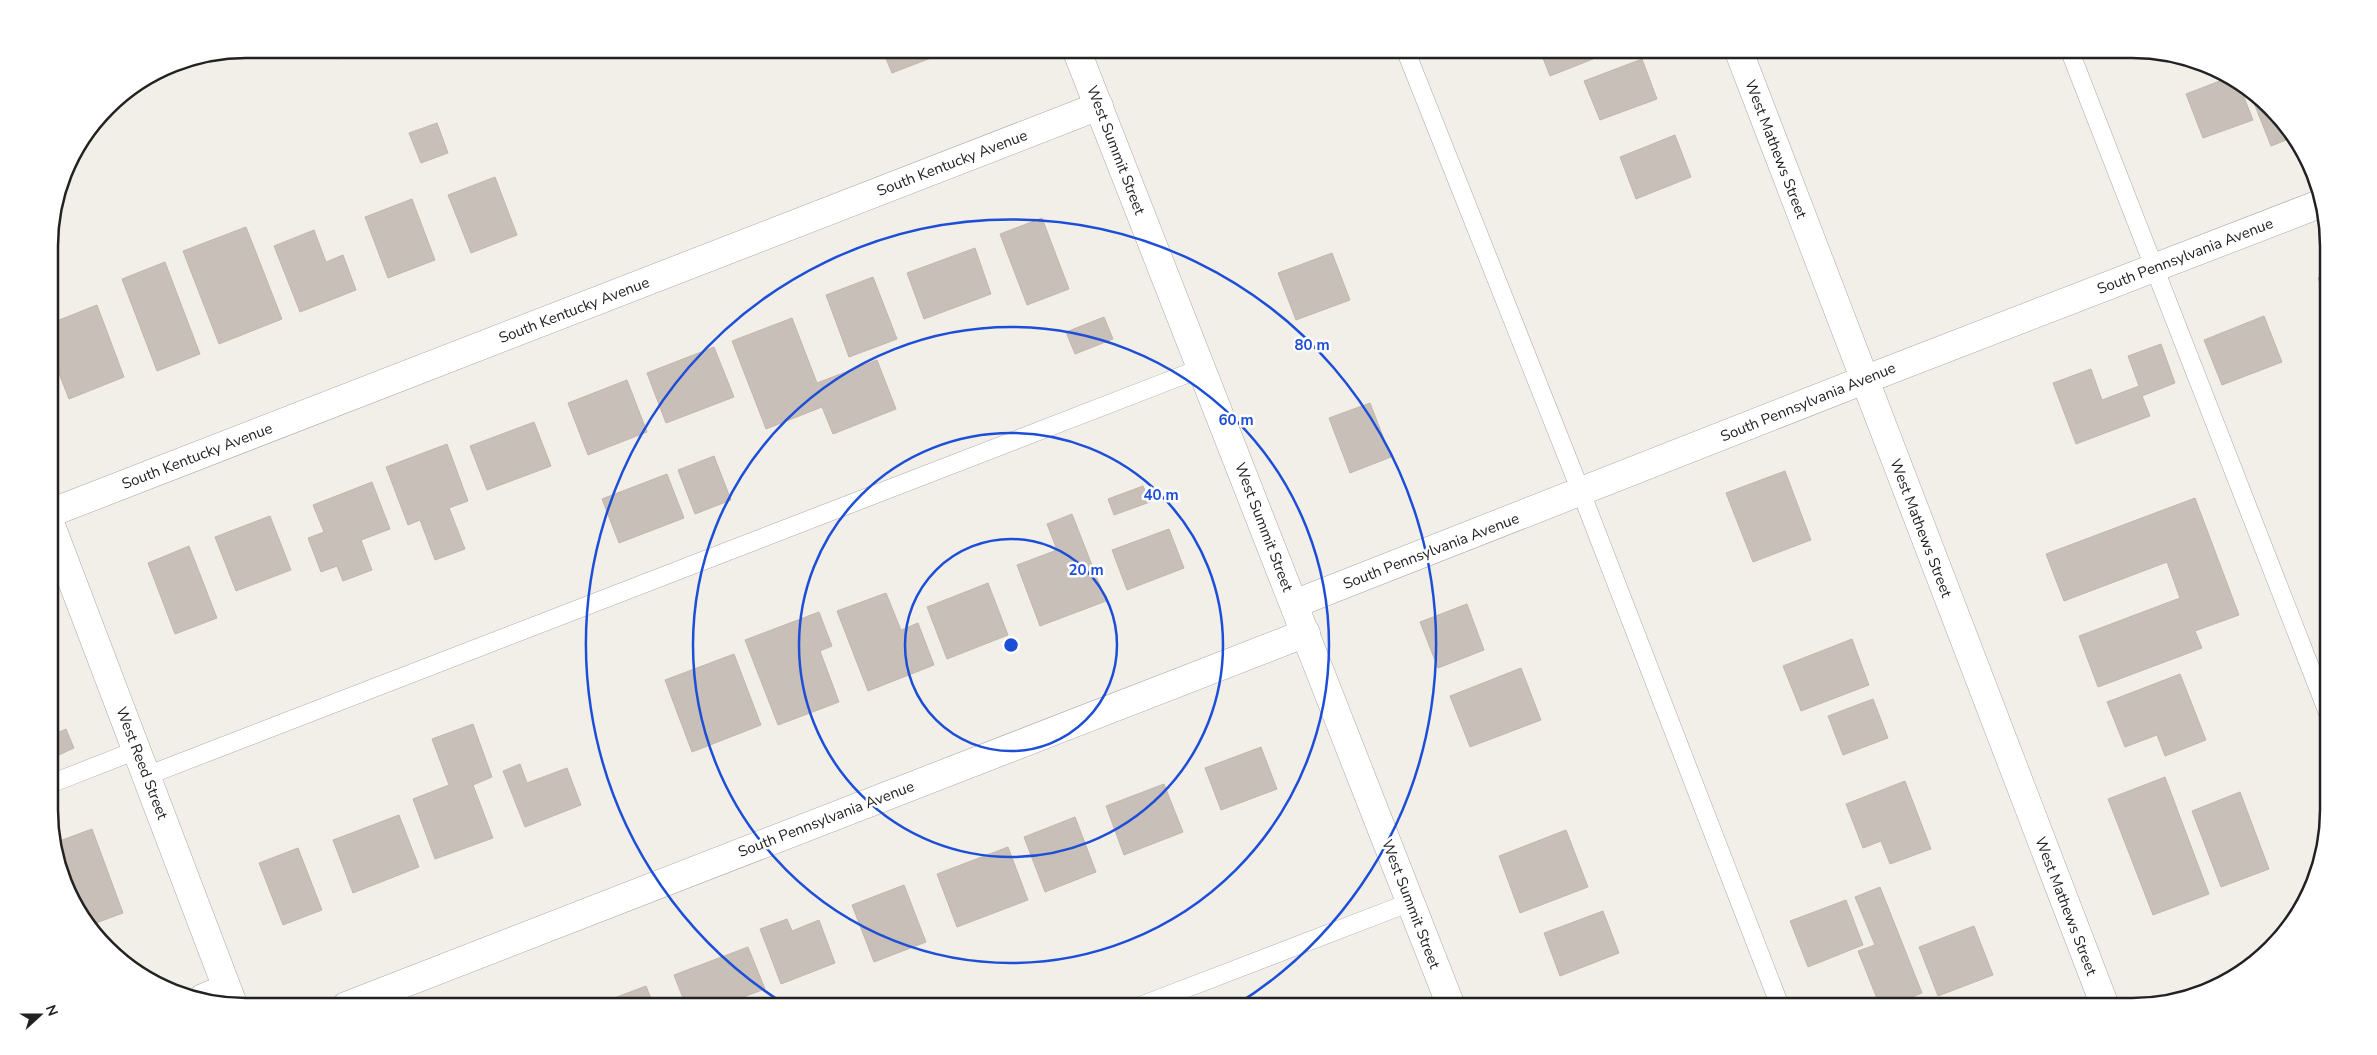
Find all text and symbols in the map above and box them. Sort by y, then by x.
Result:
street label: West Mathews Street [1740,77,1812,222]
street label: West Summit Street [1082,83,1150,218]
street label: South Kentucky Avenue [874,125,1030,201]
street label: South Pennsylvania Avenue [2094,213,2276,299]
street label: South Kentucky Avenue [496,272,652,348]
text: 80 m [1294,335,1330,355]
street label: South Pennsylvania Avenue [1717,358,1899,446]
text: 60 m [1218,410,1254,430]
street label: South Kentucky Avenue [119,418,275,494]
street label: West Mathews Street [1885,456,1957,601]
street label: West Summit Street [1230,460,1298,595]
text: 40 m [1143,485,1179,505]
street label: South Pennsylvania Avenue [1340,508,1522,594]
text: 20 m [1068,560,1104,580]
centre of rings [1002,636,1020,654]
street label: West Reed Street [111,704,173,823]
street label: South Pennsylvania Avenue [735,776,917,862]
street label: West Mathews Street [2030,834,2102,979]
street label: West Summit Street [1377,837,1445,972]
north arrow [15,990,65,1040]
text: N [41,1002,62,1019]

